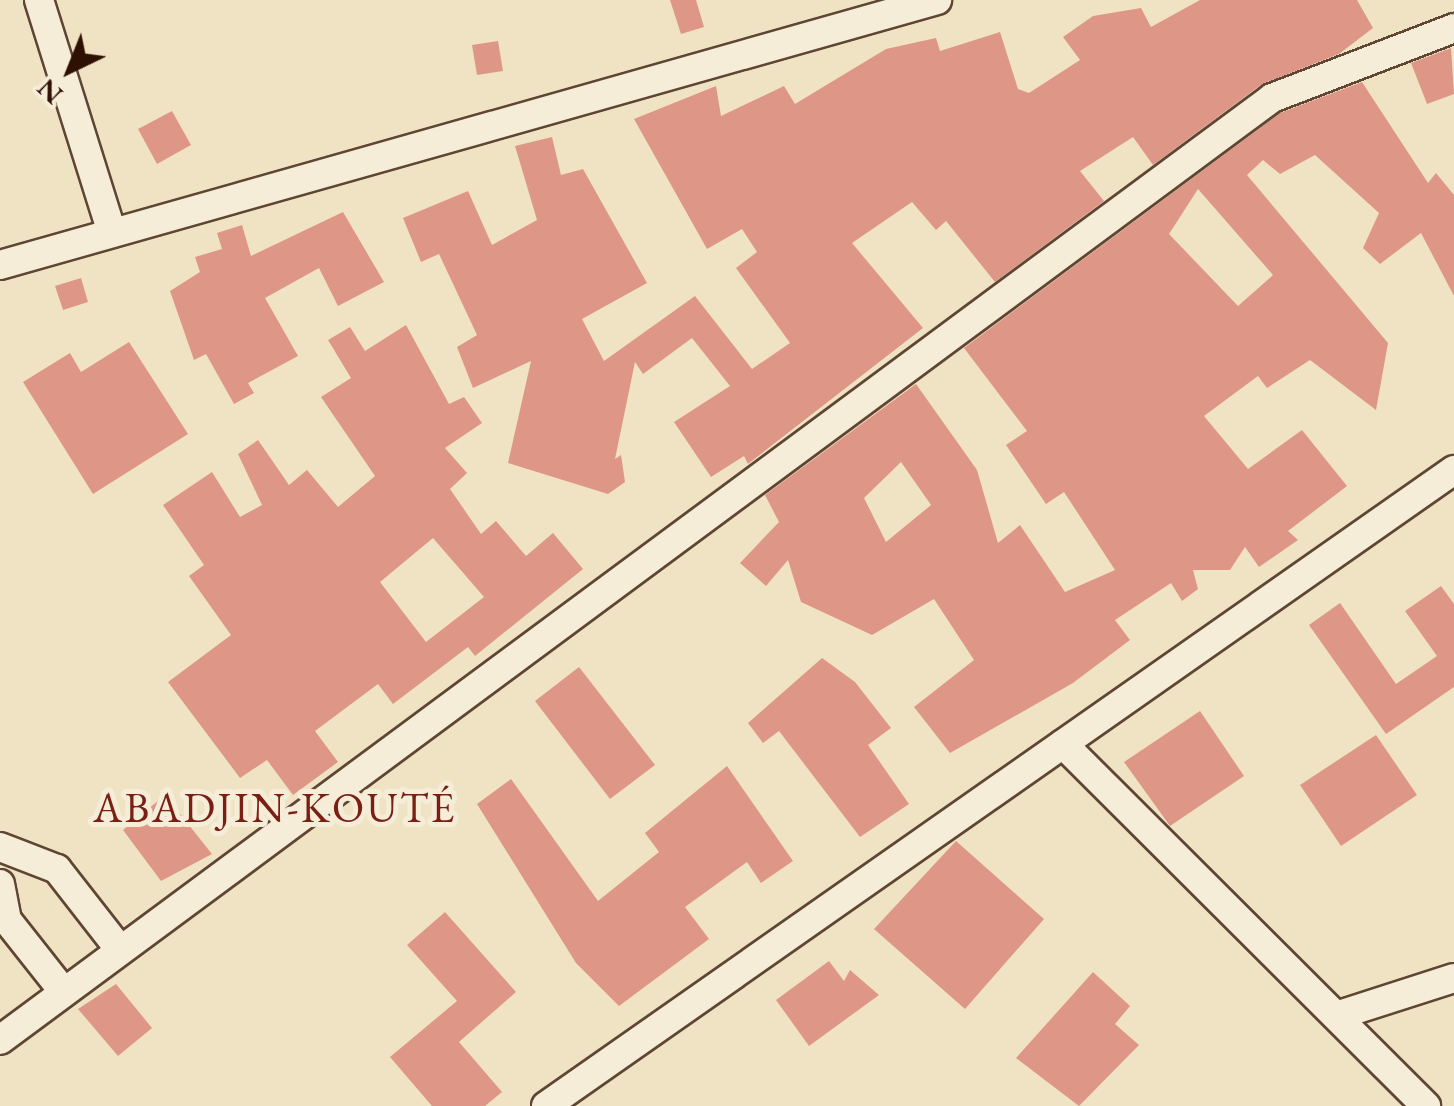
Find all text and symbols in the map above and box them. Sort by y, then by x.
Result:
north arrow [20,20,120,120]
text: N [29,71,70,113]
district label: ABADJIN-KOUTÉ [93,783,457,833]

